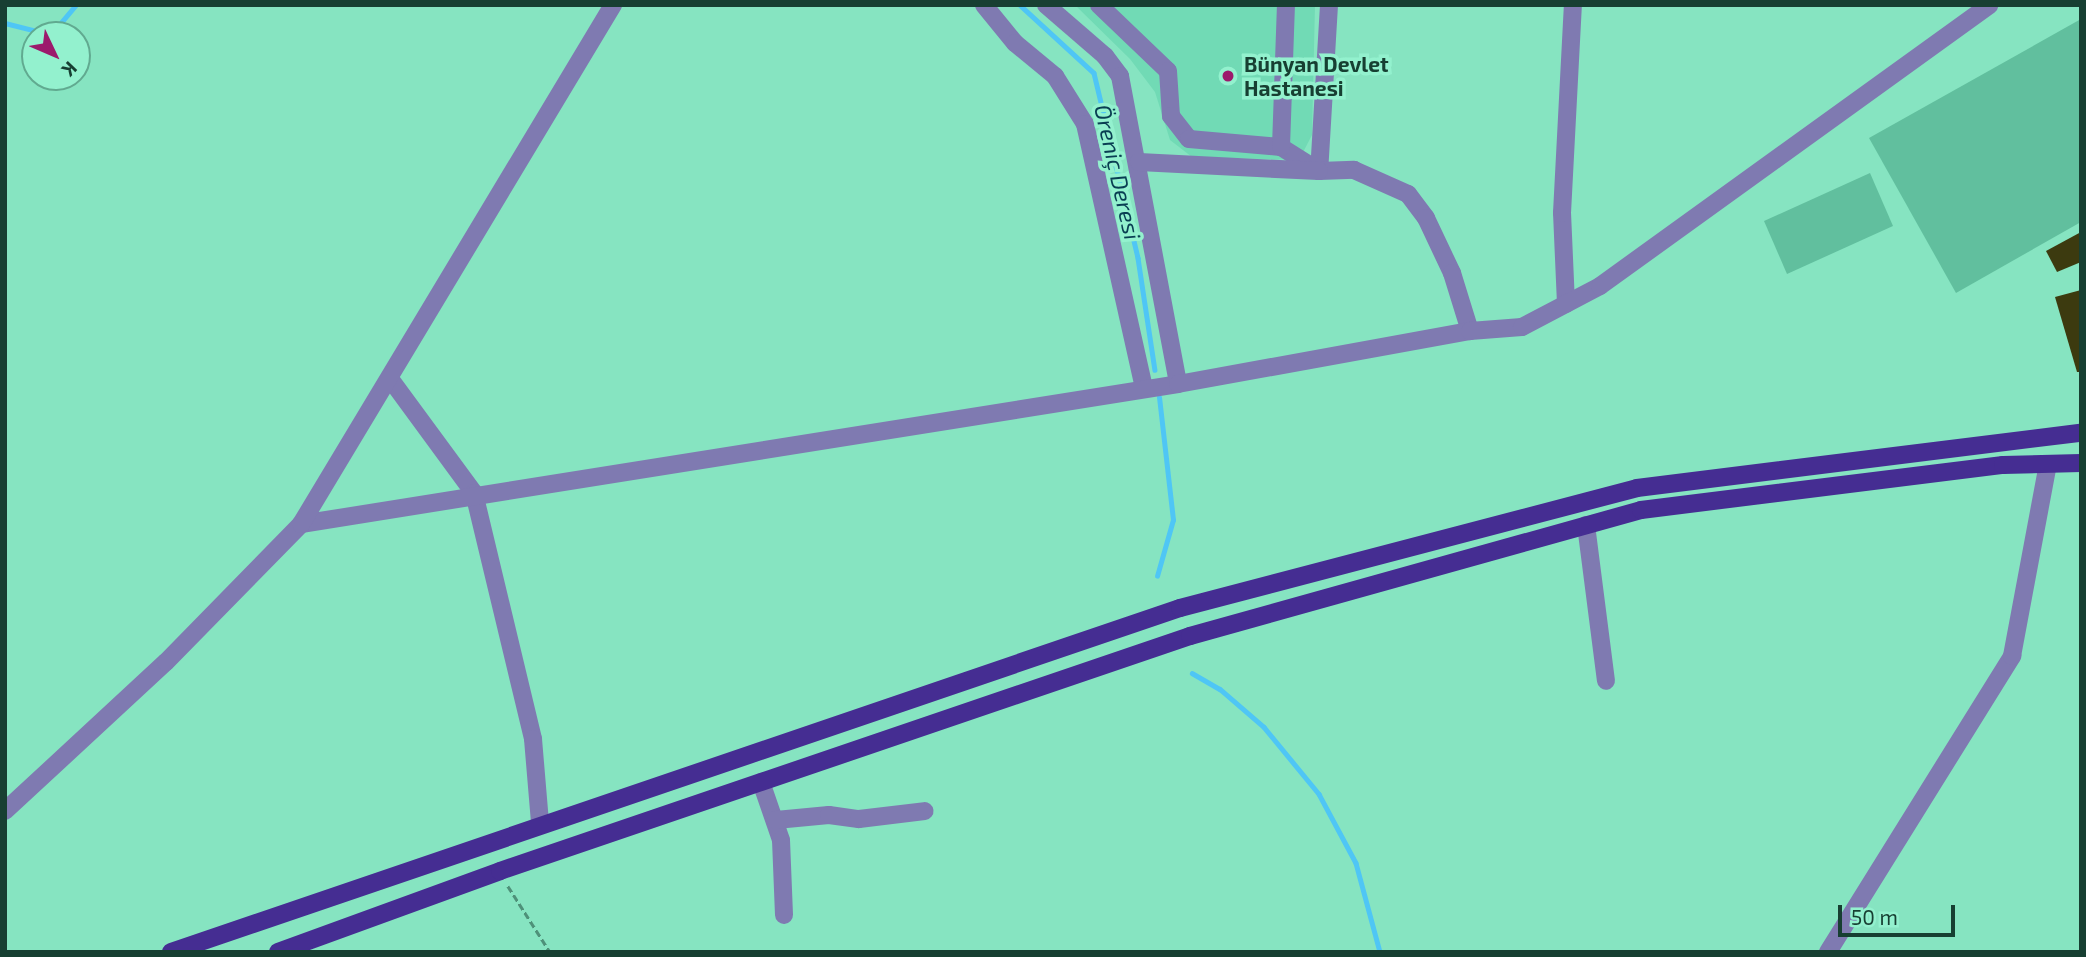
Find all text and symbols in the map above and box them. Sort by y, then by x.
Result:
north arrow [21,21,91,91]
place label: Bünyan Devlet Hastanesi [1244,51,1389,101]
text: K [58,57,82,82]
marker: Bünyan Devlet Hastanesi [1218,66,1238,86]
water label: Öreniç Deresi [1089,102,1147,242]
scale bar [1841,890,1958,934]
text: 50 m [1851,904,1898,929]

